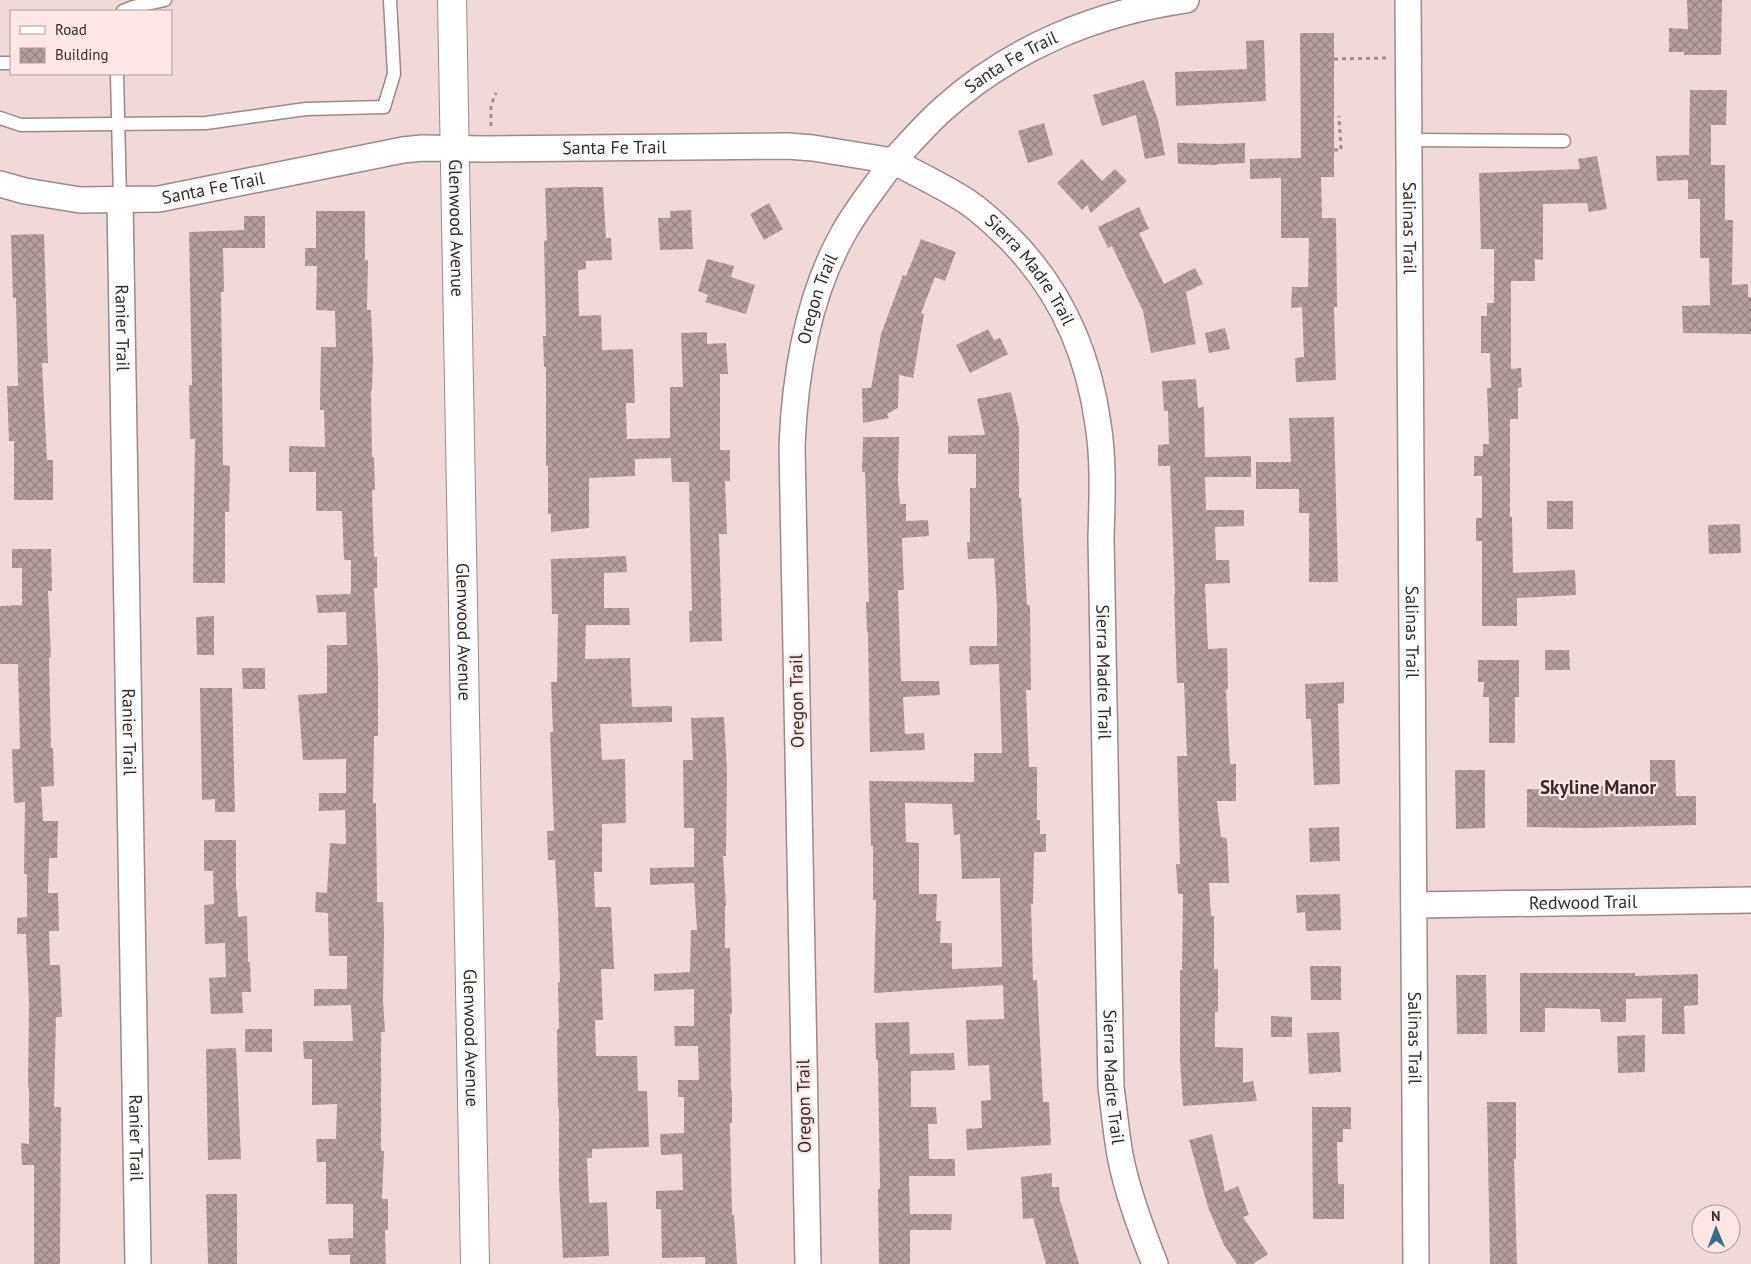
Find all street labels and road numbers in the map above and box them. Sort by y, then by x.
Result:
street label: Santa Fe Trail [960,25,1061,98]
street label: Santa Fe Trail [562,135,667,159]
street label: Glenwood Avenue [444,159,469,297]
street label: Santa Fe Trail [160,166,267,209]
street label: Salinas Trail [1398,182,1422,275]
street label: Sierra Madre Trail [980,209,1081,330]
street label: Oregon Trail [792,249,843,346]
street label: Ranier Trail [110,284,135,372]
street label: Glenwood Avenue [451,563,477,701]
street label: Salinas Trail [1401,586,1424,679]
street label: Sierra Madre Trail [1091,604,1117,741]
street label: Oregon Trail [784,653,809,748]
street label: Ranier Trail [117,688,142,776]
street label: Redwood Trail [1529,890,1638,914]
street label: Glenwood Avenue [459,969,484,1107]
street label: Salinas Trail [1403,992,1427,1085]
street label: Sierra Madre Trail [1099,1009,1130,1146]
street label: Oregon Trail [791,1058,816,1153]
street label: Ranier Trail [124,1094,149,1182]

